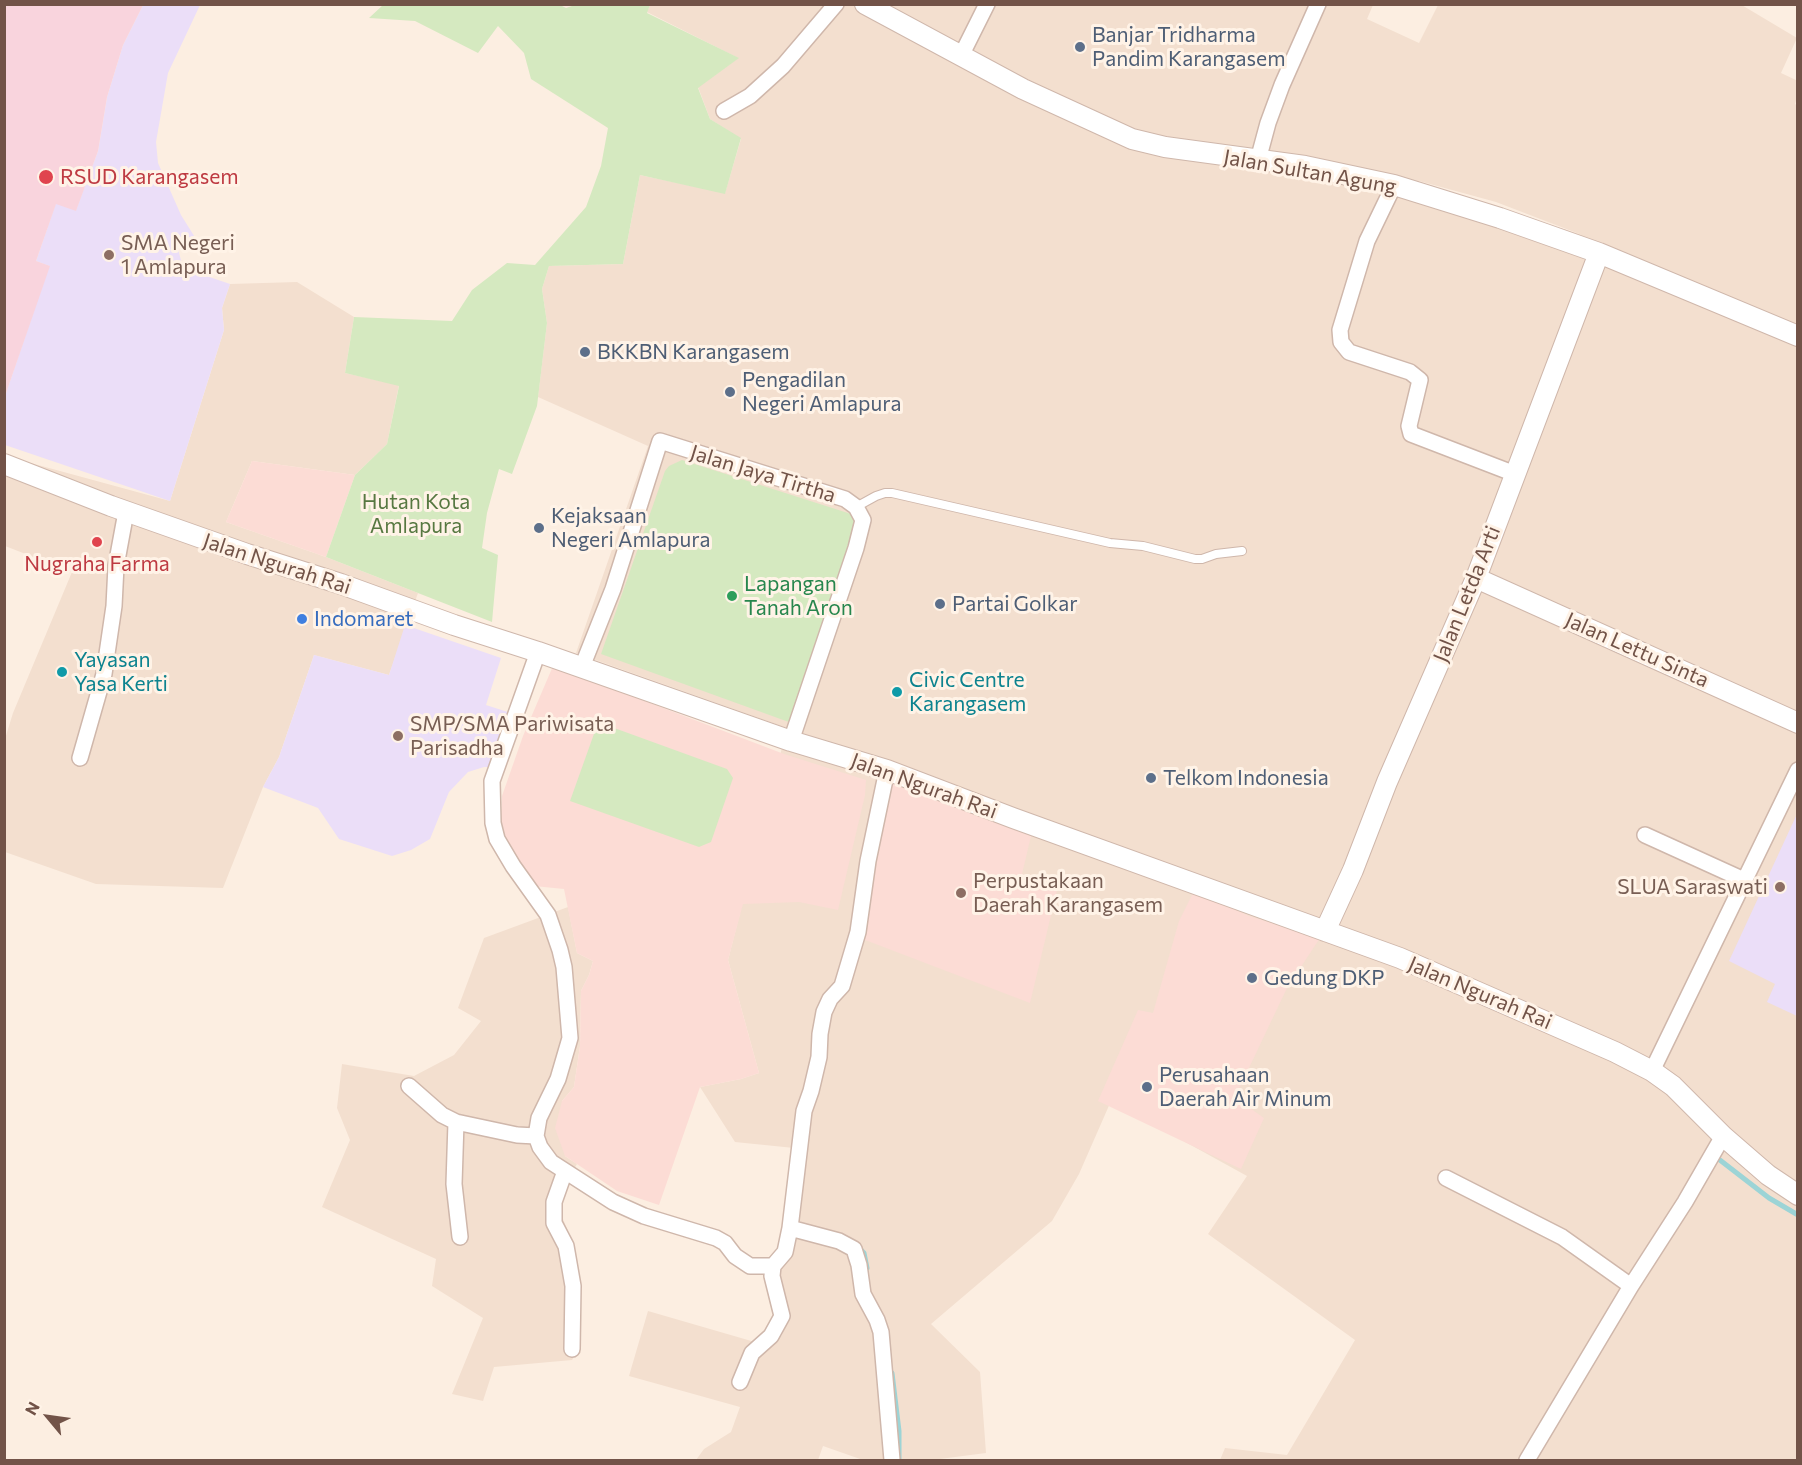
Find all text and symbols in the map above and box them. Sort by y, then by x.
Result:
place label: Banjar Tridharma Pandim Karangasem [1092,22,1285,72]
marker: Banjar Tridharma Pandim Karangasem [1073,40,1087,54]
street label: Jalan Sultan Agung [1222,144,1398,200]
place label: RSUD Karangasem [60,164,239,190]
marker: RSUD Karangasem [37,168,55,186]
place label: SMA Negeri 1 Amlapura [121,230,235,280]
marker: SMA Negeri 1 Amlapura [102,248,116,262]
place label: BKKBN Karangasem [597,339,790,365]
marker: BKKBN Karangasem [578,345,592,359]
place label: Pengadilan Negeri Amlapura [742,367,901,417]
marker: Pengadilan Negeri Amlapura [723,385,737,399]
street label: Jalan Jaya Tirtha [687,440,839,508]
park label: Hutan Kota Amlapura [362,489,470,539]
place label: Kejaksaan Negeri Amlapura [551,503,710,553]
marker: Kejaksaan Negeri Amlapura [532,521,546,535]
street label: Jalan Letda Arti [1428,522,1506,666]
street label: Jalan Ngurah Rai [200,528,354,600]
marker: Nugraha Farma [90,535,104,549]
place label: Nugraha Farma [24,551,170,577]
place label: Lapangan Tanah Aron [744,571,853,621]
marker: Lapangan Tanah Aron [725,589,739,603]
place label: Partai Golkar [952,591,1078,617]
marker: Partai Golkar [933,597,947,611]
place label: Indomaret [314,606,413,632]
street label: Jalan Lettu Sinta [1561,607,1713,693]
marker: Indomaret [295,612,309,626]
place label: Yayasan Yasa Kerti [74,647,168,697]
marker: Yayasan Yasa Kerti [55,665,69,679]
place label: Civic Centre Karangasem [909,667,1026,717]
marker: Civic Centre Karangasem [890,685,904,699]
place label: SMP/SMA Pariwisata Parisadha [410,711,614,761]
marker: SMP/SMA Pariwisata Parisadha [391,729,405,743]
street label: Jalan Ngurah Rai [847,748,1001,824]
place label: Telkom Indonesia [1163,765,1329,791]
marker: Telkom Indonesia [1144,771,1158,785]
place label: Perpustakaan Daerah Karangasem [973,868,1163,918]
place label: SLUA Saraswati [1617,874,1768,900]
marker: SLUA Saraswati [1773,880,1787,894]
marker: Perpustakaan Daerah Karangasem [954,886,968,900]
street label: Jalan Ngurah Rai [1404,951,1556,1035]
place label: Gedung DKP [1264,965,1384,991]
marker: Gedung DKP [1245,971,1259,985]
place label: Perusahaan Daerah Air Minum [1159,1062,1332,1112]
marker: Perusahaan Daerah Air Minum [1140,1080,1154,1094]
north arrow [18,1387,78,1447]
text: N [21,1398,43,1418]

